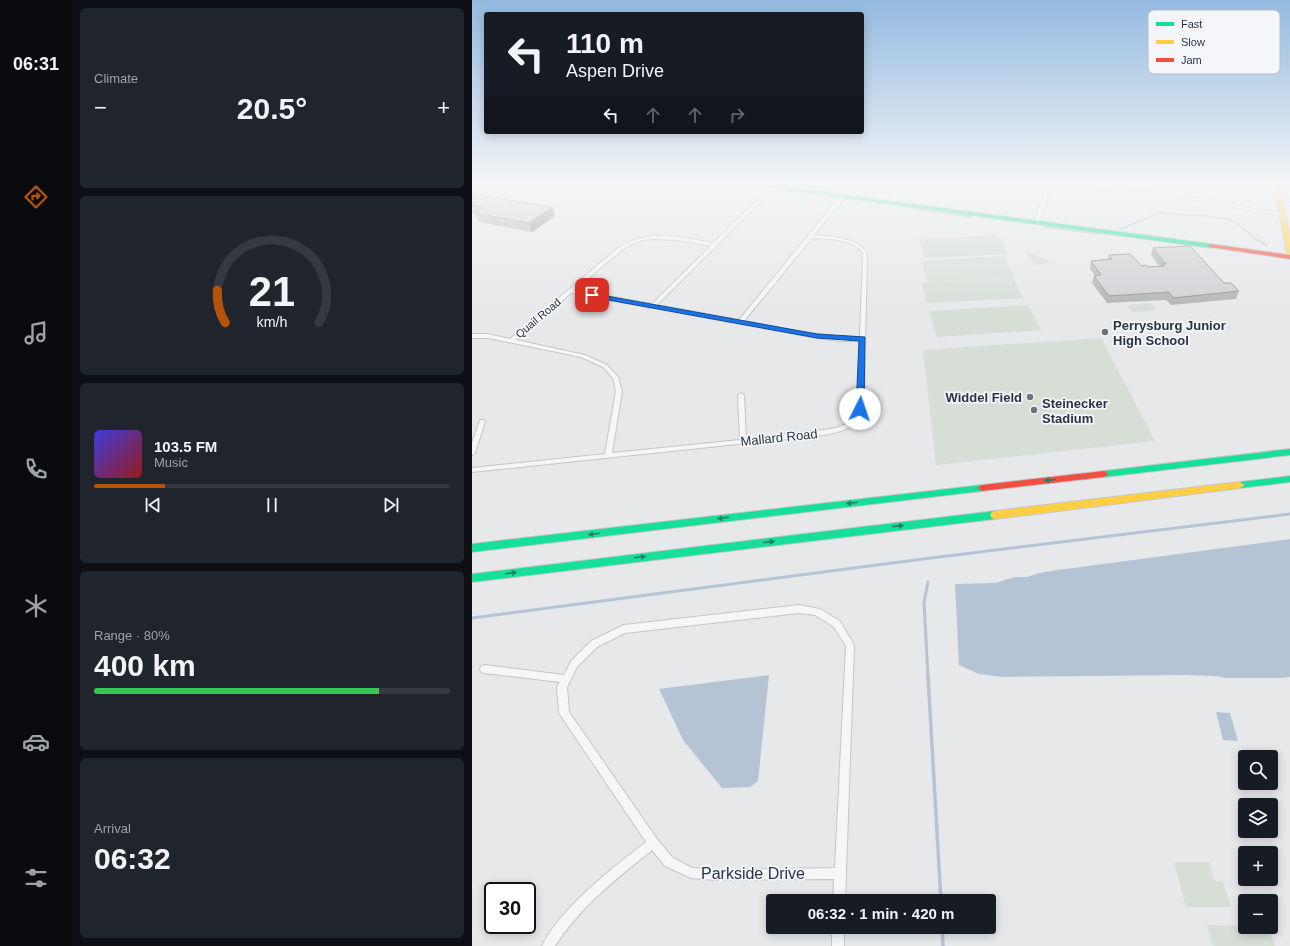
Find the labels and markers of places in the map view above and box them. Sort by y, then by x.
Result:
pin [575,278,609,312]
place label: Perrysburg Junior High School [1113,318,1226,348]
marker: Perrysburg Junior High School [1100,327,1110,337]
place label: Widdel Field [946,390,1022,405]
marker: Widdel Field [1025,392,1035,402]
place label: Steinecker Stadium [1042,396,1108,426]
marker: Steinecker Stadium [1029,405,1039,415]

